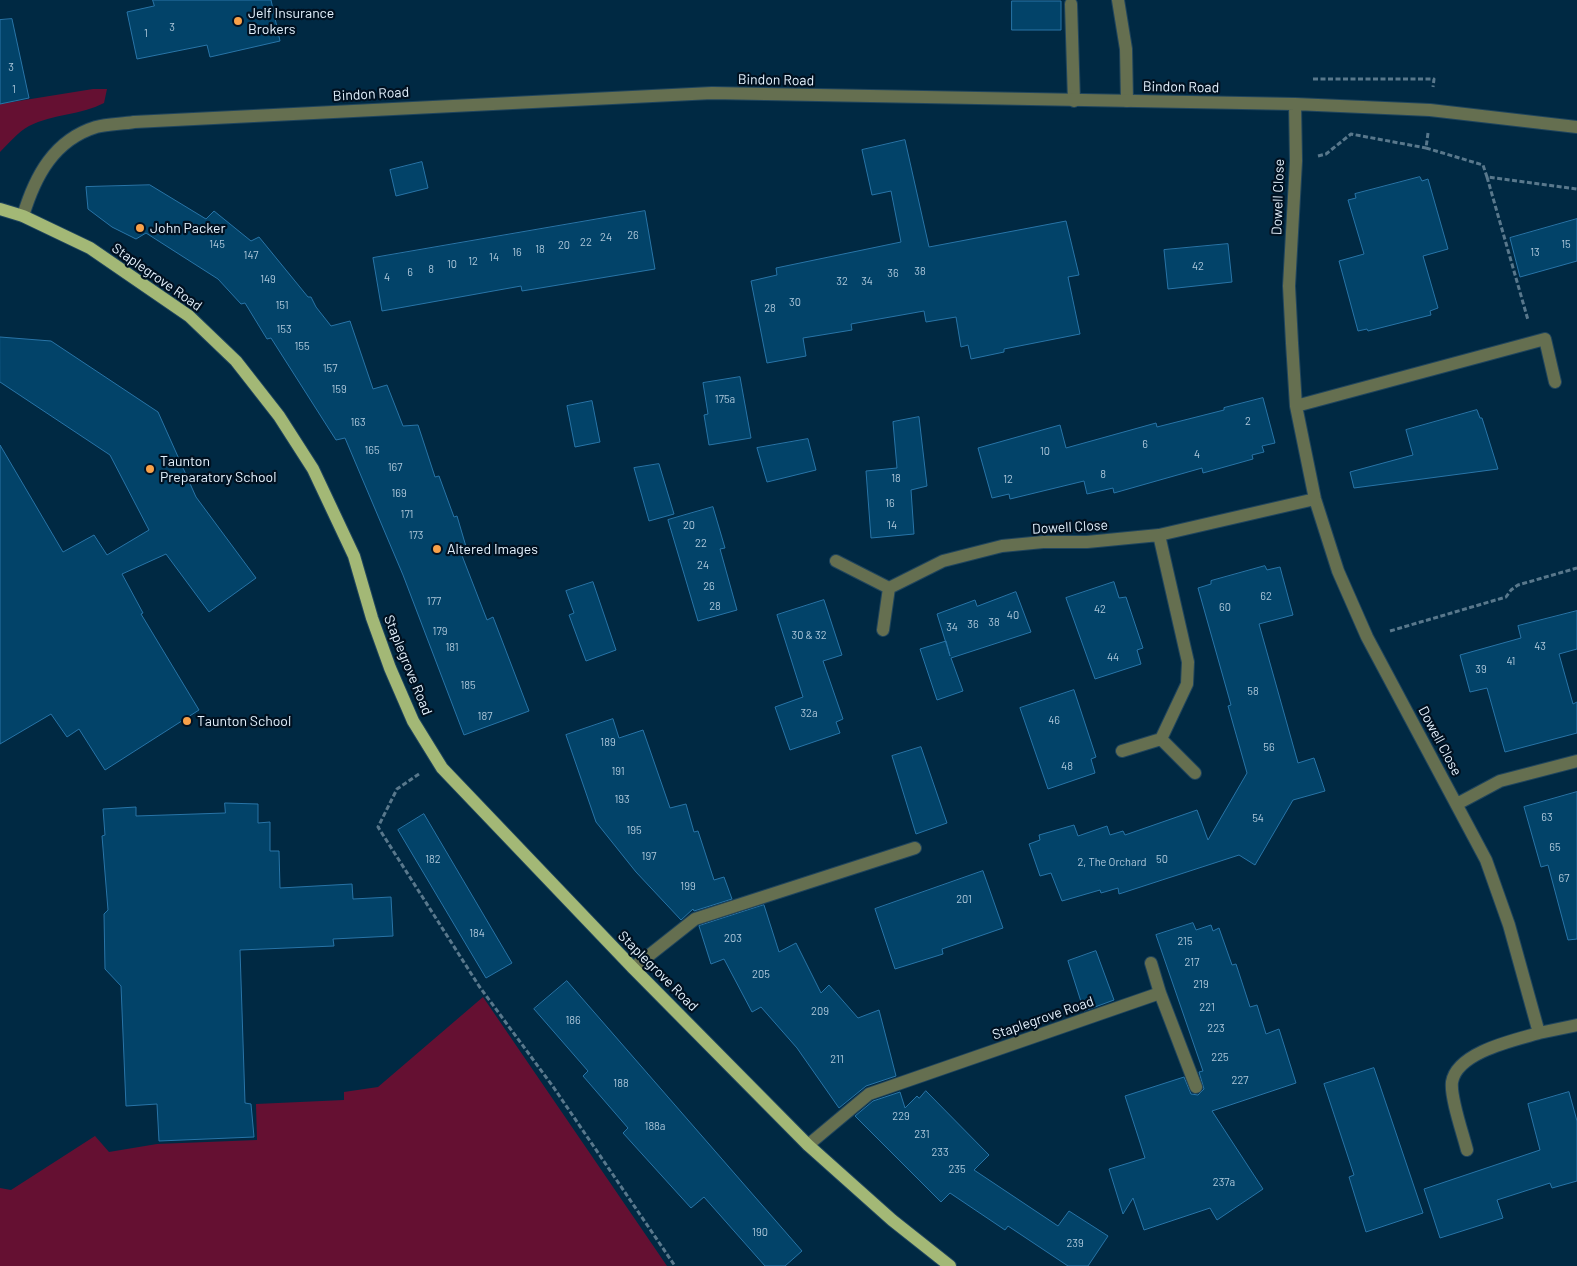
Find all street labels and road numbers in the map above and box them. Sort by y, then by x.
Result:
street label: Bindon Road [738,71,814,89]
street label: Bindon Road [1143,78,1219,96]
street label: Bindon Road [332,84,410,104]
street label: Dowell Close [1268,159,1288,235]
street label: Staplegrove Road [109,240,205,314]
street label: Dowell Close [1032,517,1108,537]
street label: Staplegrove Road [380,613,436,717]
street label: Dowell Close [1415,703,1465,779]
street label: Staplegrove Road [614,927,702,1015]
street label: Staplegrove Road [990,993,1096,1043]

